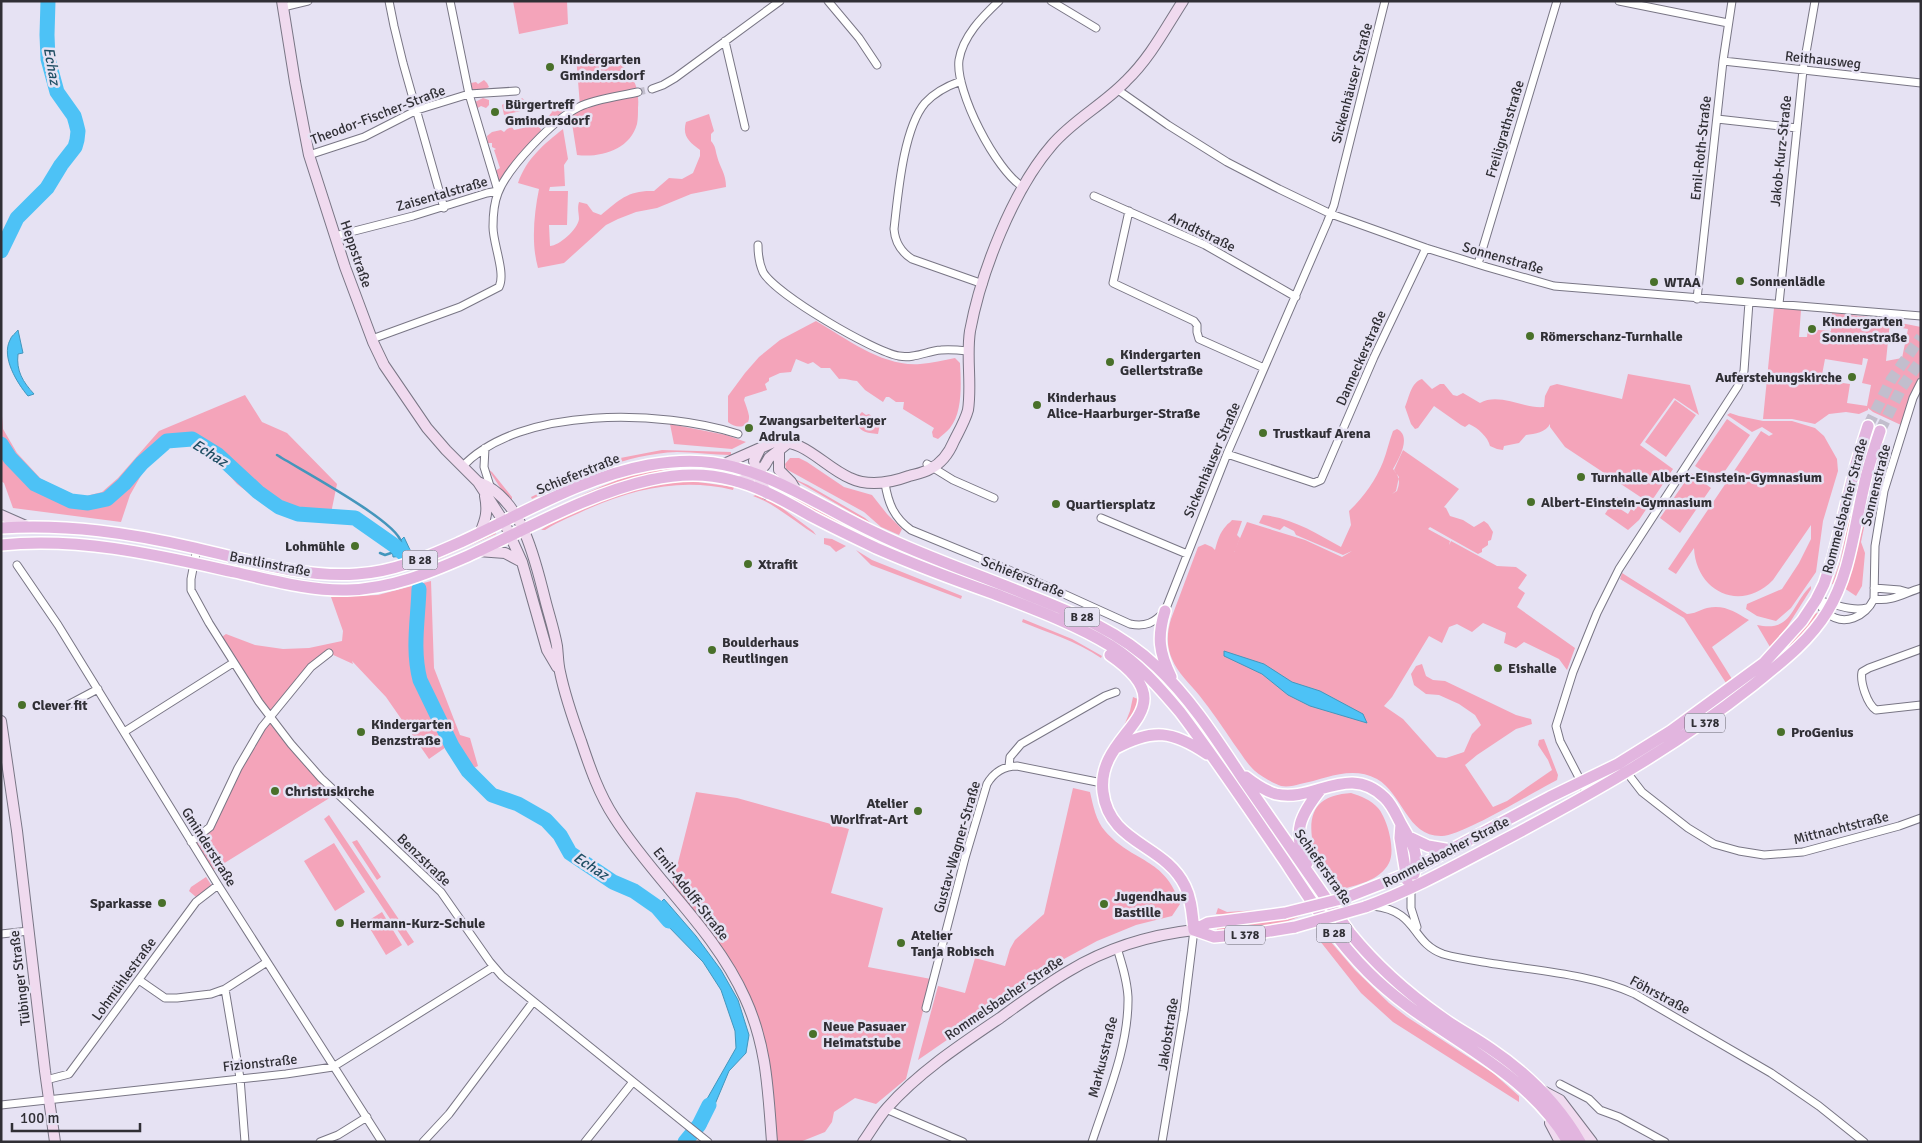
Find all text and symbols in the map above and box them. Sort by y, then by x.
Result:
street label: Sickenhäuser Straße [1328,21,1376,145]
water label: Echaz [40,46,64,87]
street label: Reithausweg [1784,48,1862,72]
place label: Kindergarten Gmindersdorf [560,51,646,84]
marker: Kindergarten Gmindersdorf [544,61,556,73]
street label: Freiligrathstraße [1482,78,1528,180]
street label: Theodor-Fischer-Straße [308,82,448,148]
street label: Jakob-Kurz-Straße [1767,94,1795,208]
street label: Emil-Roth-Straße [1687,95,1715,201]
place label: Bürgertreff Gmindersdorf [505,96,591,129]
marker: Bürgertreff Gmindersdorf [489,106,501,118]
street label: Zaisentalstraße [394,173,490,215]
street label: Arndtstraße [1166,208,1238,256]
street label: Heppstraße [337,218,375,290]
street label: Sonnenstraße [1460,238,1546,278]
place label: Sonnenlädle [1750,273,1825,290]
place label: WTAA [1664,274,1701,291]
marker: Sonnenlädle [1734,275,1746,287]
marker: WTAA [1648,276,1660,288]
street label: Danneckerstraße [1332,308,1390,408]
place label: Kindergarten Sonnenstraße [1822,313,1907,346]
marker: Kindergarten Sonnenstraße [1806,323,1818,335]
place label: Römerschanz-Turnhalle [1540,328,1683,345]
marker: Römerschanz-Turnhalle [1524,330,1536,342]
place label: Kindergarten Gellertstraße [1120,346,1203,379]
marker: Kindergarten Gellertstraße [1104,356,1116,368]
place label: Auferstehungskirche [1715,369,1842,386]
marker: Auferstehungskirche [1846,371,1858,383]
place label: Kinderhaus Alice-Haarburger-Straße [1047,389,1200,422]
marker: Kinderhaus Alice-Haarburger-Straße [1031,399,1043,411]
street label: Sickenhäuser Straße [1180,400,1244,520]
place label: Zwangsarbeiterlager Adrula [759,412,887,445]
marker: Zwangsarbeiterlager Adrula [743,422,755,434]
place label: Trustkauf Arena [1273,425,1371,442]
marker: Trustkauf Arena [1257,427,1269,439]
water label: Echaz [189,435,232,471]
street label: Rommelsbacher Straße [1819,436,1871,576]
street label: Sonnenstraße [1858,442,1894,528]
street label: Schieferstraße [534,450,622,498]
place label: Turnhalle Albert-Einstein-Gymnasium [1591,469,1822,486]
marker: Turnhalle Albert-Einstein-Gymnasium [1575,471,1587,483]
place label: Albert-Einstein-Gymnasium [1541,494,1712,511]
place label: Quartiersplatz [1066,496,1155,513]
marker: Albert-Einstein-Gymnasium [1525,496,1537,508]
marker: Quartiersplatz [1050,498,1062,510]
place label: Lohmühle [285,538,345,555]
marker: Lohmühle [349,540,361,552]
street label: Bantlinstraße [228,548,312,580]
road number: B 28 [402,550,438,570]
street label: Schieferstraße [979,553,1067,601]
place label: Xtrafit [758,556,799,573]
marker: Xtrafit [742,558,754,570]
road number: B 28 [1064,608,1100,626]
place label: Boulderhaus Reutlingen [722,634,799,667]
marker: Boulderhaus Reutlingen [706,644,718,656]
place label: Eishalle [1508,660,1557,677]
marker: Eishalle [1492,662,1504,674]
place label: Clever fit [32,697,88,714]
marker: Clever fit [16,699,28,711]
road number: L 378 [1685,714,1725,732]
place label: Kindergarten Benzstraße [371,716,452,749]
place label: ProGenius [1791,724,1854,741]
marker: Kindergarten Benzstraße [355,726,367,738]
marker: ProGenius [1775,726,1787,738]
street label: Gustav-Wagner-Straße [930,779,984,915]
place label: Christuskirche [285,783,374,800]
marker: Christuskirche [269,785,281,797]
place label: Atelier Worlfrat-Art [830,795,909,828]
street label: Gminderstraße [178,804,240,890]
marker: Atelier Worlfrat-Art [912,805,924,817]
street label: Mittnachtstraße [1792,808,1890,848]
street label: Rommelsbacher Straße [1380,813,1512,891]
street label: Schieferstraße [1291,826,1355,908]
street label: Benzstraße [394,830,454,890]
street label: Emil-Adolff-Straße [649,844,733,944]
water label: Echaz [570,848,613,885]
place label: Jugendhaus Bastille [1114,888,1187,921]
place label: Sparkasse [90,895,152,912]
marker: Sparkasse [156,897,168,909]
marker: Jugendhaus Bastille [1098,898,1110,910]
place label: Hermann-Kurz-Schule [350,915,485,932]
marker: Hermann-Kurz-Schule [334,917,346,929]
road number: B 28 [1316,924,1352,942]
road number: L 378 [1225,926,1265,944]
place label: Atelier Tanja Robisch [911,927,995,960]
street label: Tübinger Straße [6,929,34,1027]
street label: Lohmühlestraße [88,934,160,1024]
marker: Atelier Tanja Robisch [895,937,907,949]
street label: Rommelsbacher Straße [941,952,1067,1044]
street label: Föhrstraße [1627,972,1693,1018]
street label: Jakobstraße [1154,996,1182,1072]
street label: Markusstraße [1085,1015,1121,1099]
place label: Neue Pasuaer Heimatstube [823,1018,906,1051]
marker: Neue Pasuaer Heimatstube [807,1028,819,1040]
street label: Fizionstraße [222,1051,298,1075]
scale bar [12,1100,140,1132]
text: 100 m [20,1109,60,1127]

